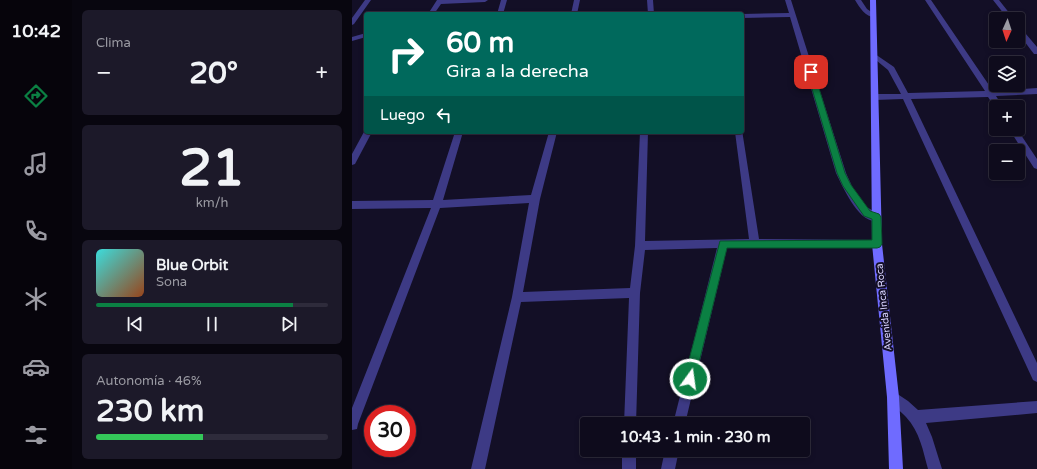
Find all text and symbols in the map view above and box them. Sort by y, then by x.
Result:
north arrow [989,12,1025,48]
map controls [989,12,1025,180]
text: 10:42 [11,20,61,42]
text: 60 m [446,26,514,60]
icon: right [380,28,432,80]
text: Clima [96,35,131,51]
text: 20° [189,55,238,92]
pin [794,55,828,89]
button: layers [989,56,1025,92]
text: − [96,60,112,86]
text: + [316,60,328,86]
text: Gira a la derecha [446,60,589,82]
icon: arrive [800,61,822,83]
icon: directions [22,82,50,110]
button: + [989,100,1025,136]
icon: left [433,104,455,126]
text: Luego [380,106,425,124]
text: 21 [179,137,245,200]
button: − [989,144,1025,180]
icon: music [22,150,50,178]
text: km/h [196,195,228,211]
icon: phone [22,217,50,245]
text: Blue Orbit [156,256,228,274]
street label: Avenida Inca Roca [873,263,895,351]
text: Sona [156,274,187,290]
icon: climate [22,285,50,313]
icon: previous [124,313,146,335]
icon: pause [201,313,223,335]
icon: next [278,313,300,335]
icon: car [22,353,50,381]
position arrow [669,358,711,400]
text: Autonomía · 46% [96,373,202,389]
text: 230 km [96,393,204,430]
speed limit sign: 30 [364,405,416,457]
icon: filters [22,421,50,449]
text: 10:43 · 1 min · 230 m [620,428,770,446]

